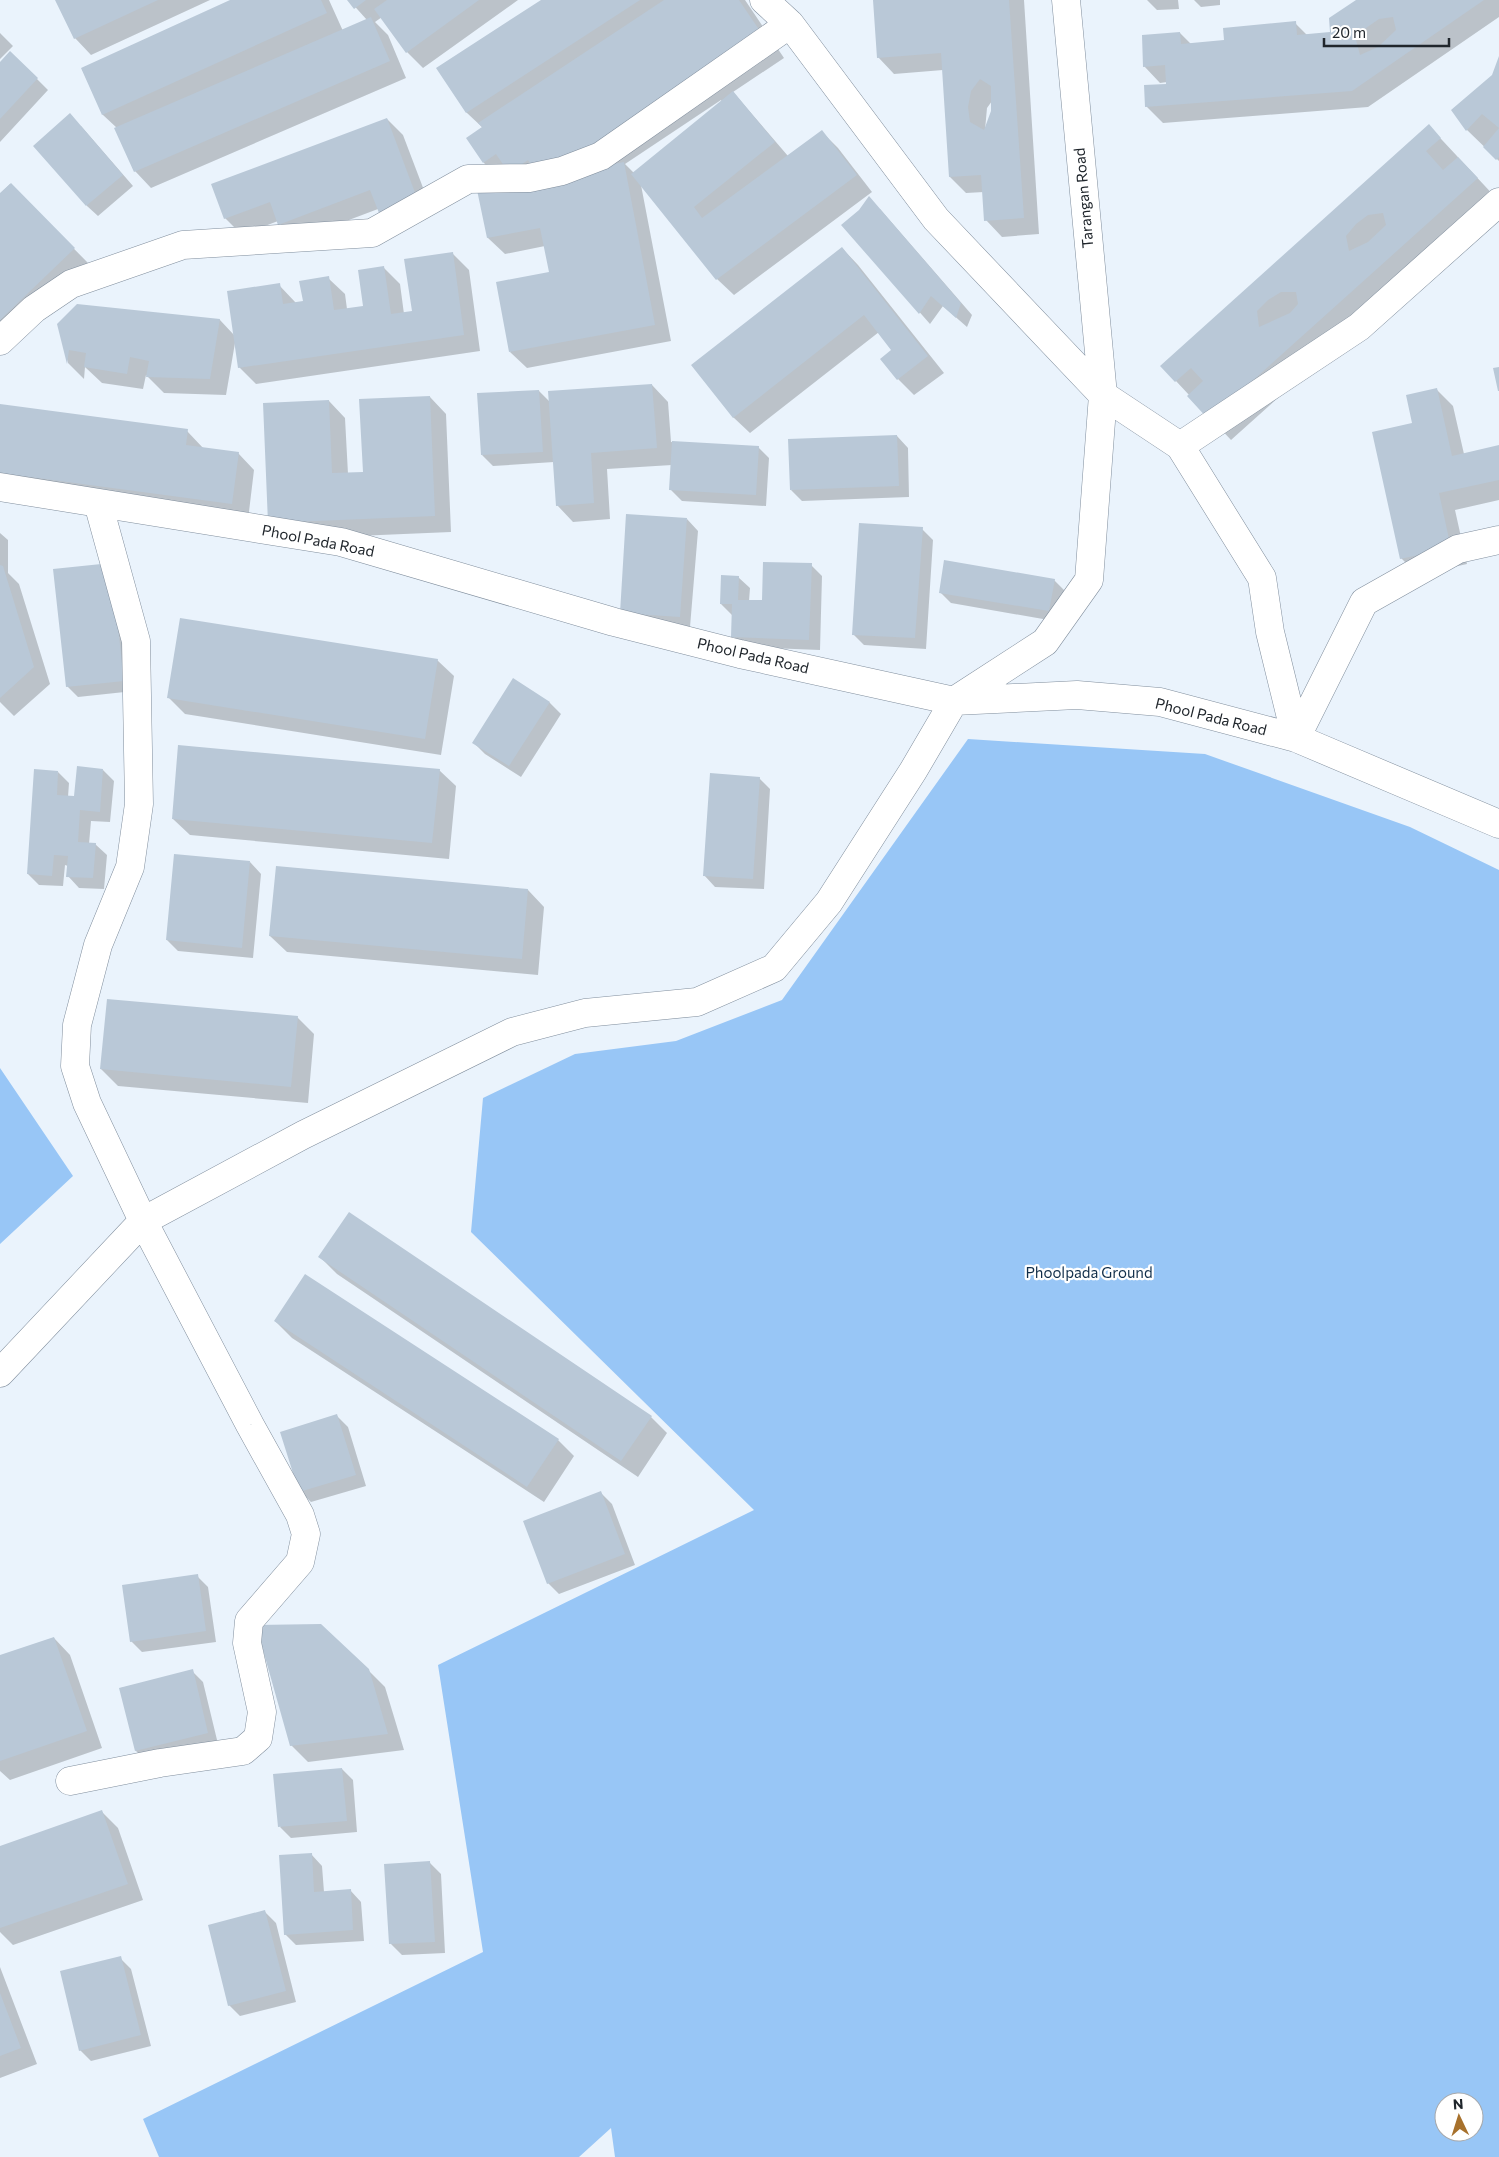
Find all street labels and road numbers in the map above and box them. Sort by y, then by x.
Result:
street label: Tarangan Road [1070,147,1096,249]
street label: Phool Pada Road [260,520,376,560]
street label: Phool Pada Road [696,633,811,677]
street label: Phool Pada Road [1154,693,1269,739]

